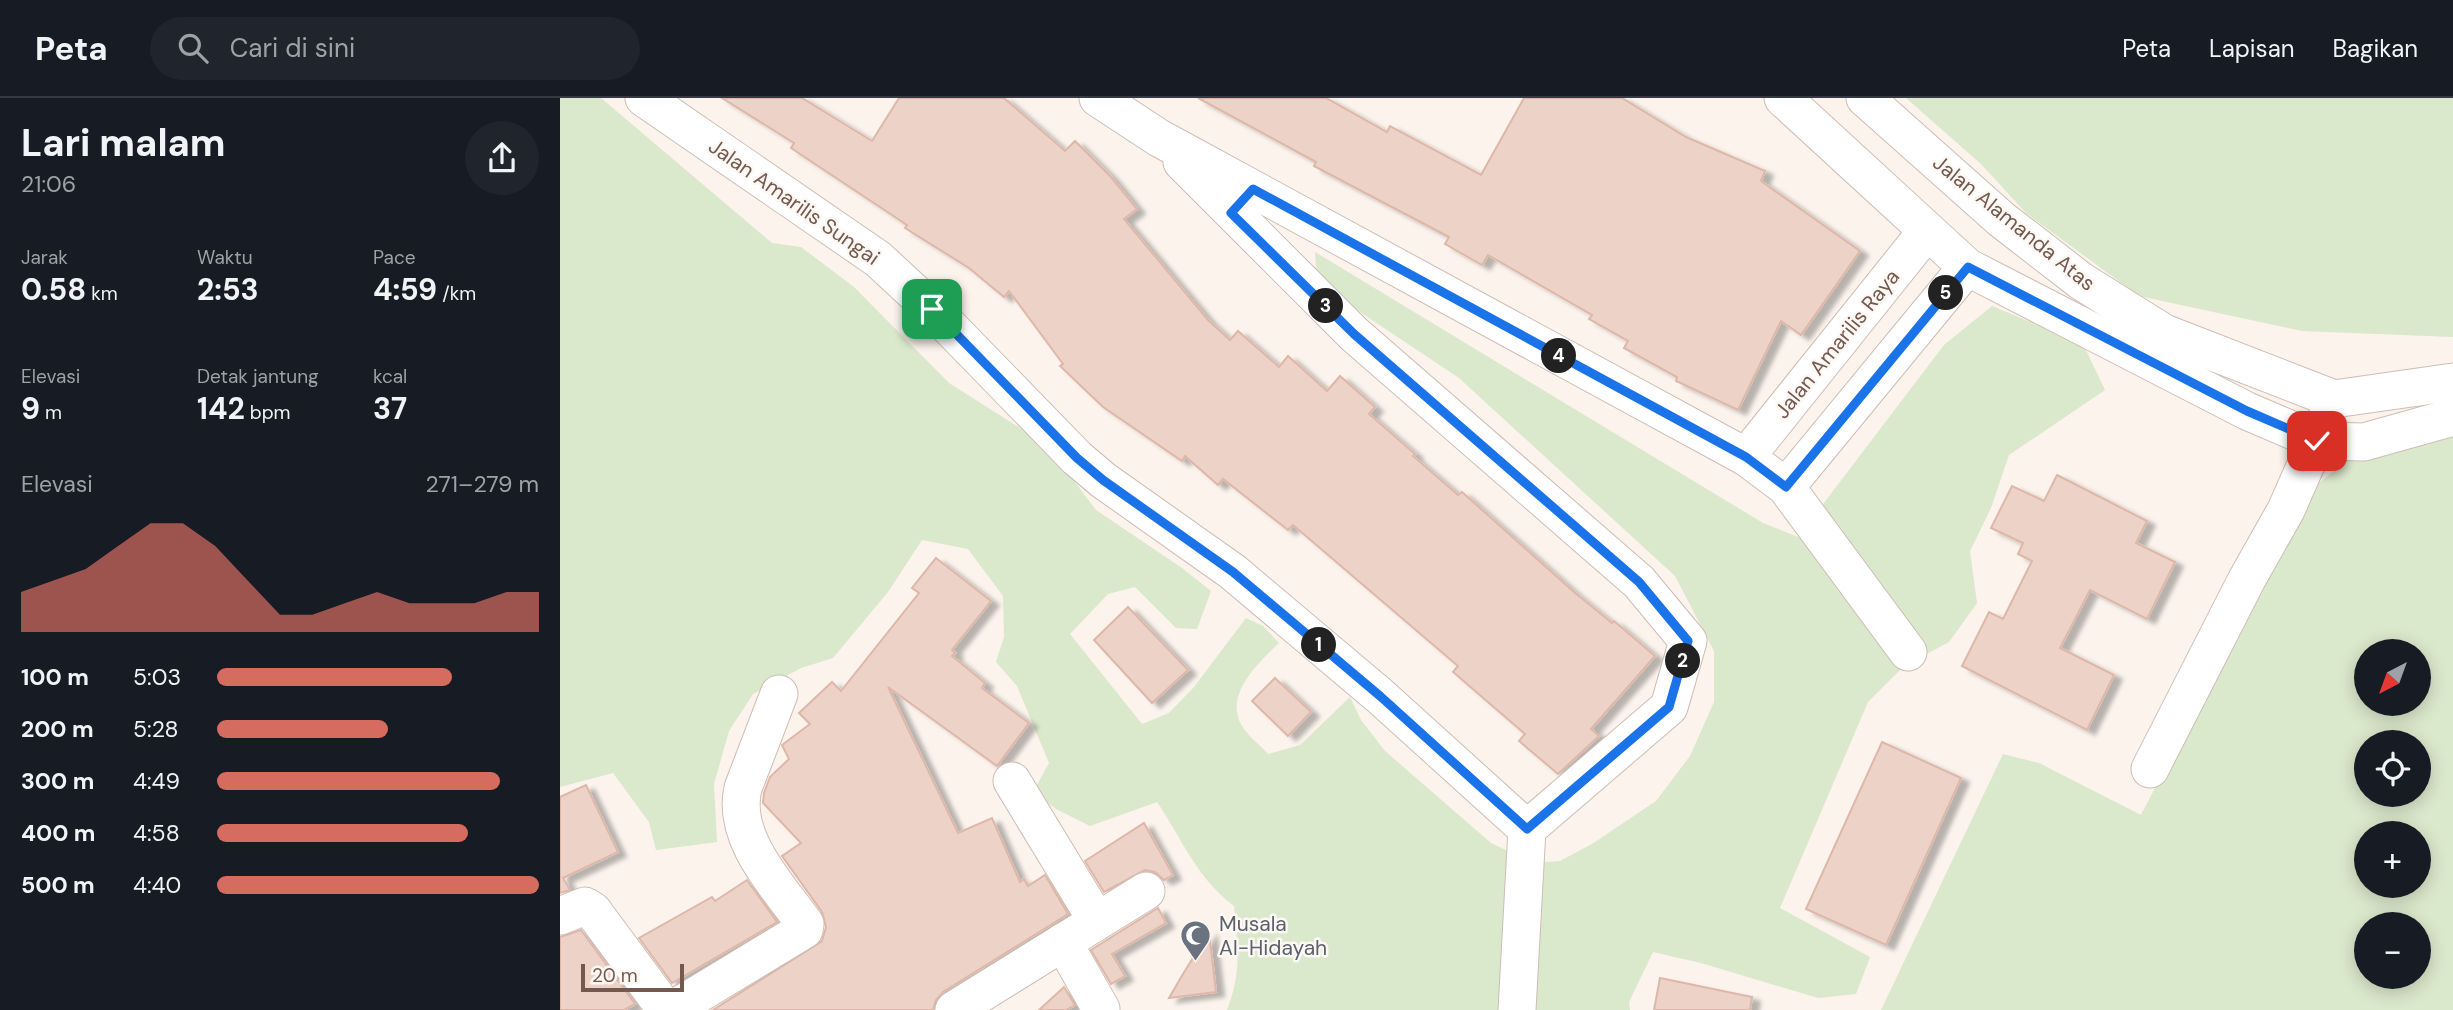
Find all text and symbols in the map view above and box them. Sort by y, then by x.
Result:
search box [150,17,640,80]
text: Peta [35,27,108,70]
icon: search [174,29,212,67]
text: Cari di sini [230,31,355,65]
text: Peta [2122,33,2171,64]
text: Lapisan [2209,33,2294,64]
text: Bagikan [2332,33,2418,64]
text: Lari malam [21,118,226,168]
button: share [465,121,539,195]
street label: Jalan Amarilis Sungai [703,132,885,272]
street label: Jalan Alamanda Atas [1927,149,2101,297]
text: 21:06 [21,169,76,199]
text: Jarak [21,245,68,270]
text: Waktu [197,245,253,270]
text: Pace [373,245,416,270]
street label: Jalan Amarilis Raya [1768,264,1906,424]
text: 0.58 [21,270,86,309]
text: 2:53 [197,270,259,309]
text: 4:59 [373,270,437,309]
pin: 5 [1928,276,1964,310]
pin [902,279,962,339]
text: 5 [1940,280,1951,305]
text: km [86,281,118,306]
text: /km [437,281,476,306]
pin: 3 [1308,288,1344,324]
icon: arrive [913,290,951,328]
text: 3 [1320,293,1331,318]
pin: 4 [1542,338,1576,374]
text: 4 [1552,343,1565,368]
text: Elevasi [21,364,80,389]
text: Detak jantung [197,364,319,389]
text: kcal [373,364,407,389]
text: 9 [21,389,40,428]
text: 142 [197,389,245,428]
text: 37 [373,389,407,428]
text: m [40,400,62,425]
text: bpm [245,400,291,425]
pin [2287,411,2347,471]
icon: check [2298,422,2336,460]
text: Elevasi [21,469,93,499]
text: 271–279 m [426,469,539,499]
pin: 1 [1302,628,1336,662]
text: 1 [1315,632,1322,657]
north arrow [2354,639,2431,716]
map controls [2354,639,2431,989]
pin: 2 [1666,644,1700,678]
text: 2 [1677,648,1688,673]
text: 100 m [21,662,89,692]
text: 5:03 [133,662,181,692]
text: 200 m [21,714,94,744]
text: 5:28 [133,714,179,744]
button: locate [2354,730,2431,807]
text: 300 m [21,766,94,796]
text: 4:49 [133,766,180,796]
text: 400 m [21,818,95,848]
text: 4:58 [133,818,180,848]
button: + [2354,821,2431,898]
text: 500 m [21,870,95,900]
text: 4:40 [133,870,181,900]
place label: Musala Al-Hidayah [1219,910,1327,962]
button: − [2354,912,2431,989]
mosque icon: Musala Al-Hidayah [1179,919,1213,963]
scale bar [581,961,684,993]
text: 20 m [592,963,638,988]

